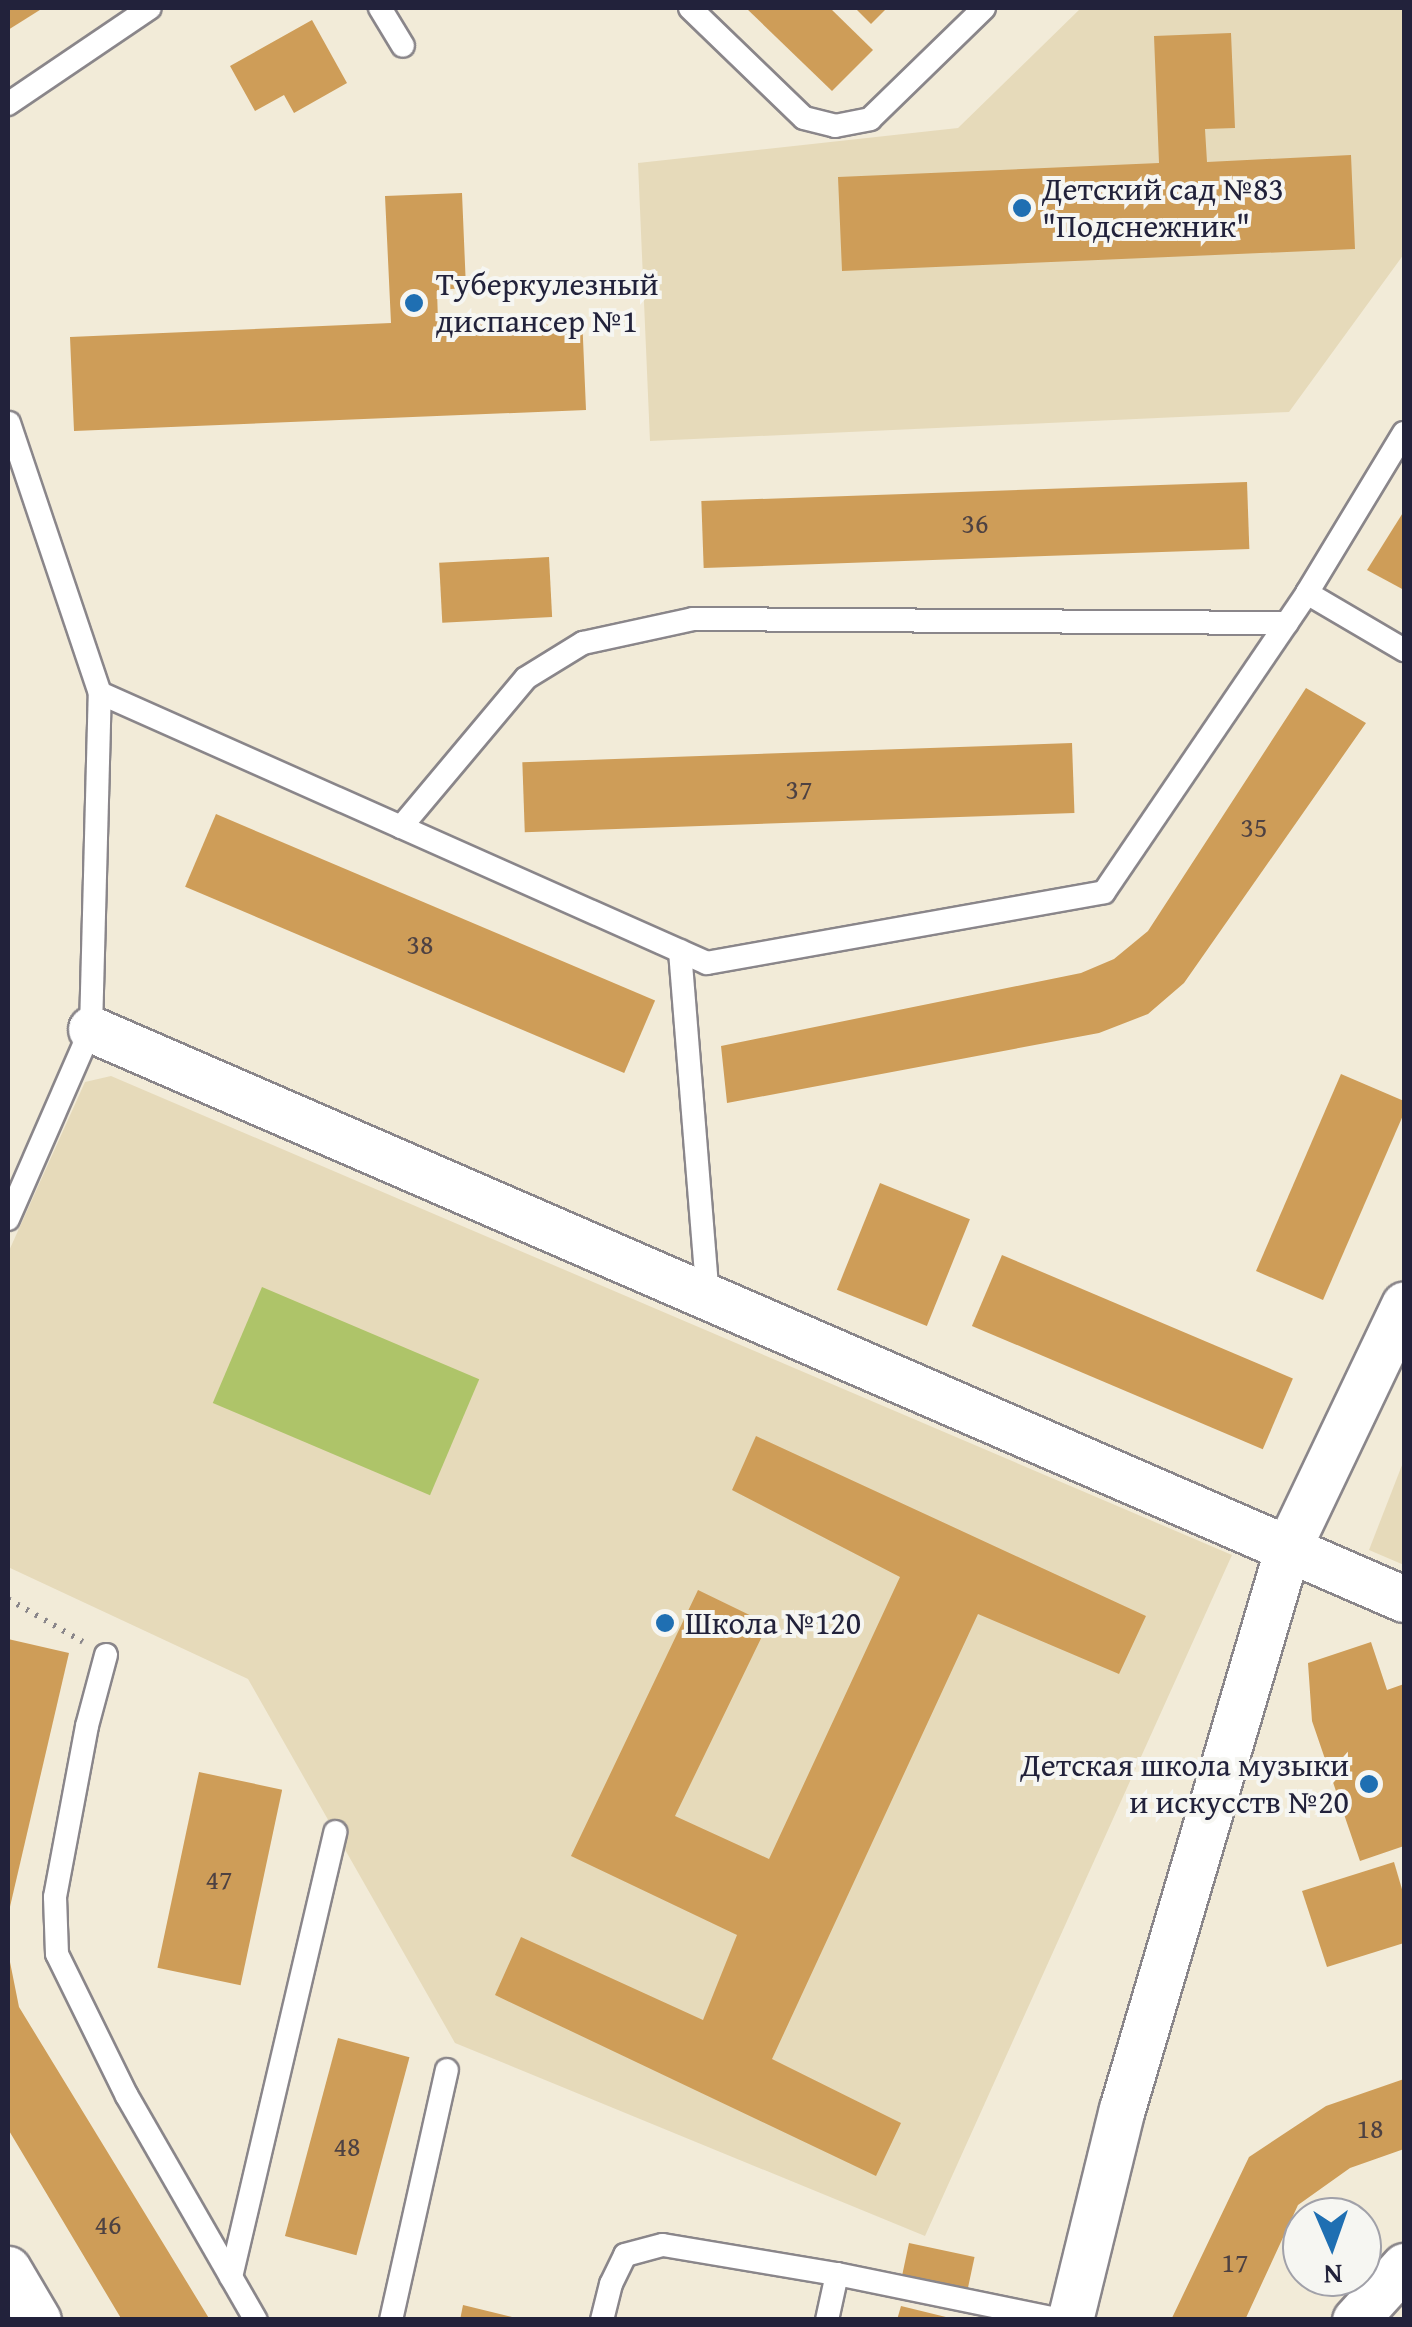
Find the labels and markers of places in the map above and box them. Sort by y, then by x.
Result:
place label: Детский сад №83 "Подснежник" [1042,171,1284,246]
marker: Детский сад №83 "Подснежник" [1011,197,1033,219]
place label: Туберкулезный диспансер №1 [436,266,658,341]
marker: Туберкулезный диспансер №1 [401,290,427,316]
place label: Школа №120 [685,1604,861,1642]
marker: Школа №120 [654,1612,676,1634]
place label: Детская школа музыки и искусств №20 [1020,1747,1349,1822]
marker: Детская школа музыки и искусств №20 [1358,1773,1380,1795]

